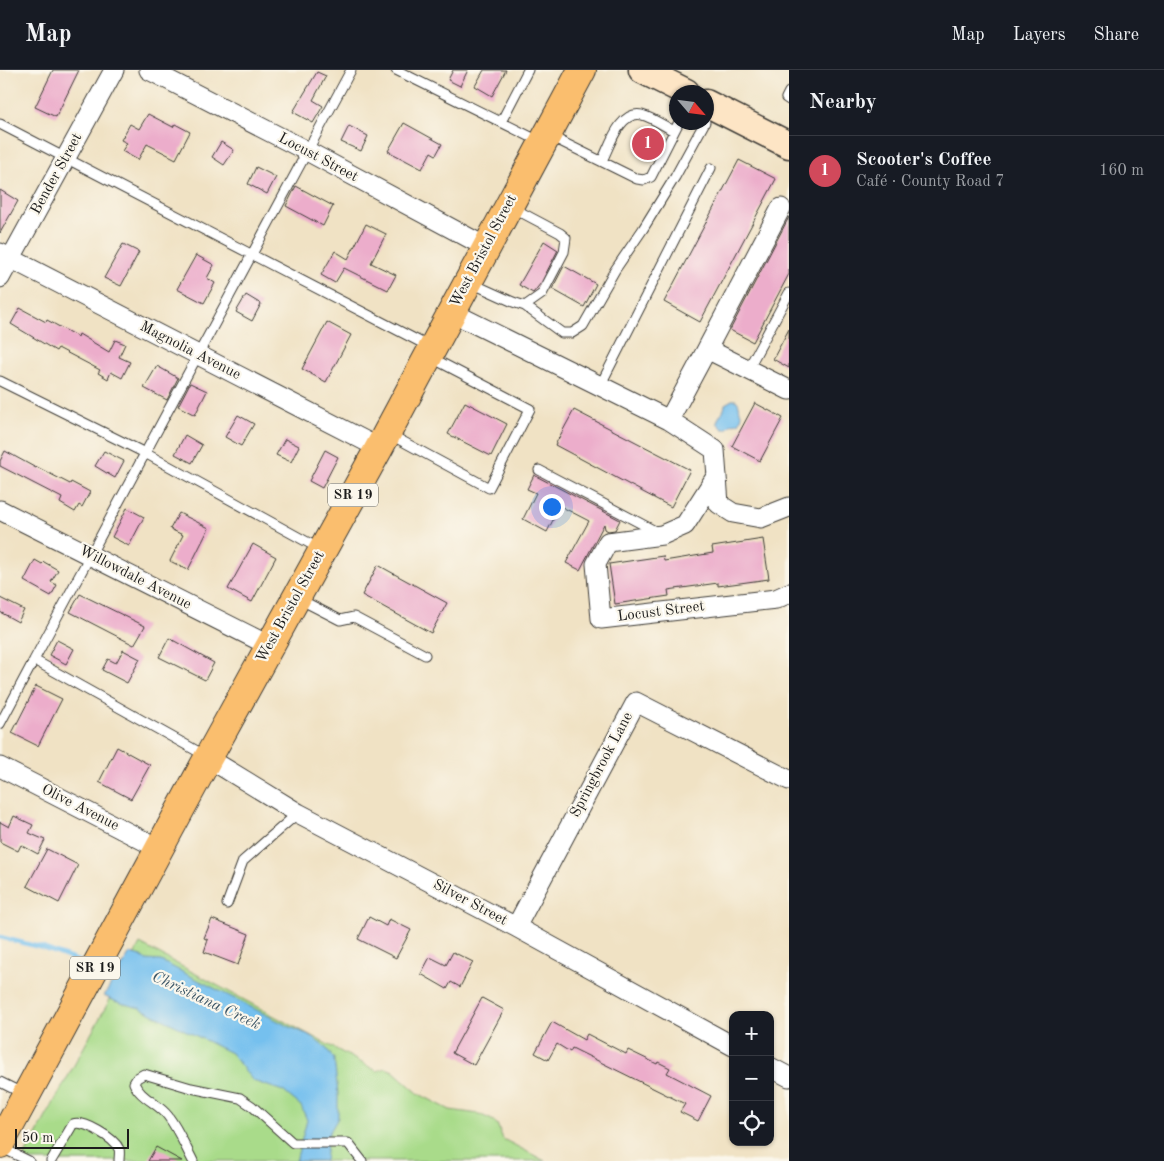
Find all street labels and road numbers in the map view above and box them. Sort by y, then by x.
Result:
street label: Bender Street [29,131,85,217]
street label: Locust Street [276,131,360,185]
street label: West Bristol Street [448,192,520,310]
street label: Magnolia Avenue [137,319,243,383]
road number: SR 19 [328,484,378,506]
street label: Willowdale Avenue [76,543,194,613]
street label: West Bristol Street [254,549,328,665]
street label: Locust Street [617,599,705,625]
street label: Springbrook Lane [568,710,636,820]
street label: Olive Avenue [39,782,121,834]
street label: Silver Street [430,877,510,929]
road number: SR 19 [70,956,120,980]

